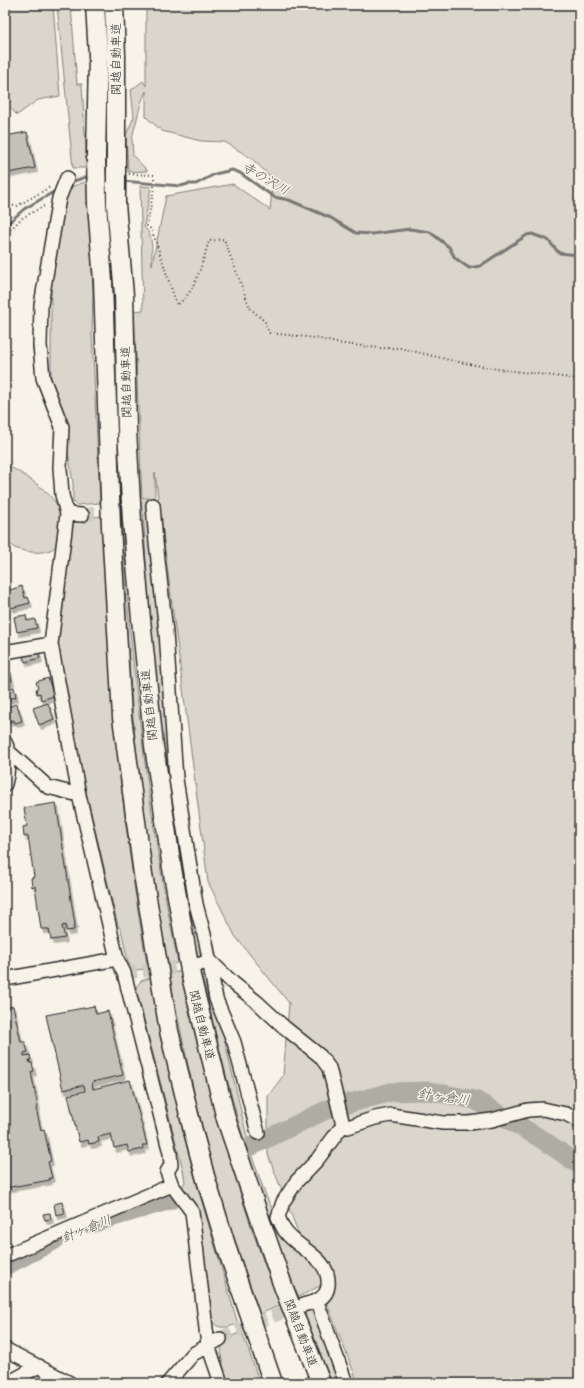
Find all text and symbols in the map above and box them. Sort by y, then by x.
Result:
street label: 関越自動車道 [109,23,124,95]
water label: 寺の沢川 [239,159,292,199]
street label: 関越自動車道 [118,346,135,418]
street label: 関越自動車道 [138,668,161,742]
street label: 関越自動車道 [186,988,218,1062]
water label: 針ヶ倉川 [417,1085,471,1109]
water label: 針ヶ倉川 [59,1212,113,1246]
street label: 関越自動車道 [281,1297,320,1369]

